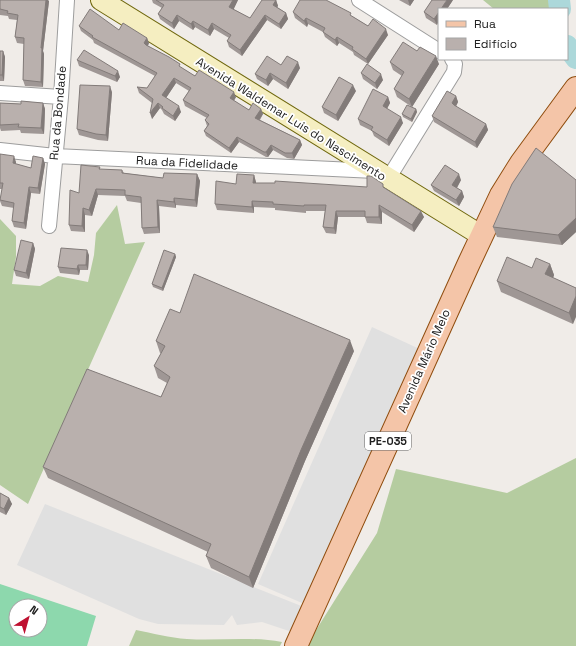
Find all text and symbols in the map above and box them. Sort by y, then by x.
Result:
legend [438,8,568,60]
text: Rua [474,16,496,32]
text: Edifício [474,36,517,52]
street label: Avenida Waldemar Luis do Nascimento [193,54,389,184]
street label: Rua da Bondade [46,65,70,161]
street label: Rua da Fidelidade [136,152,238,174]
street label: Avenida Mário Melo [394,307,454,415]
road number: PE-035 [365,432,411,450]
north arrow [8,598,48,638]
text: N [27,602,41,618]

